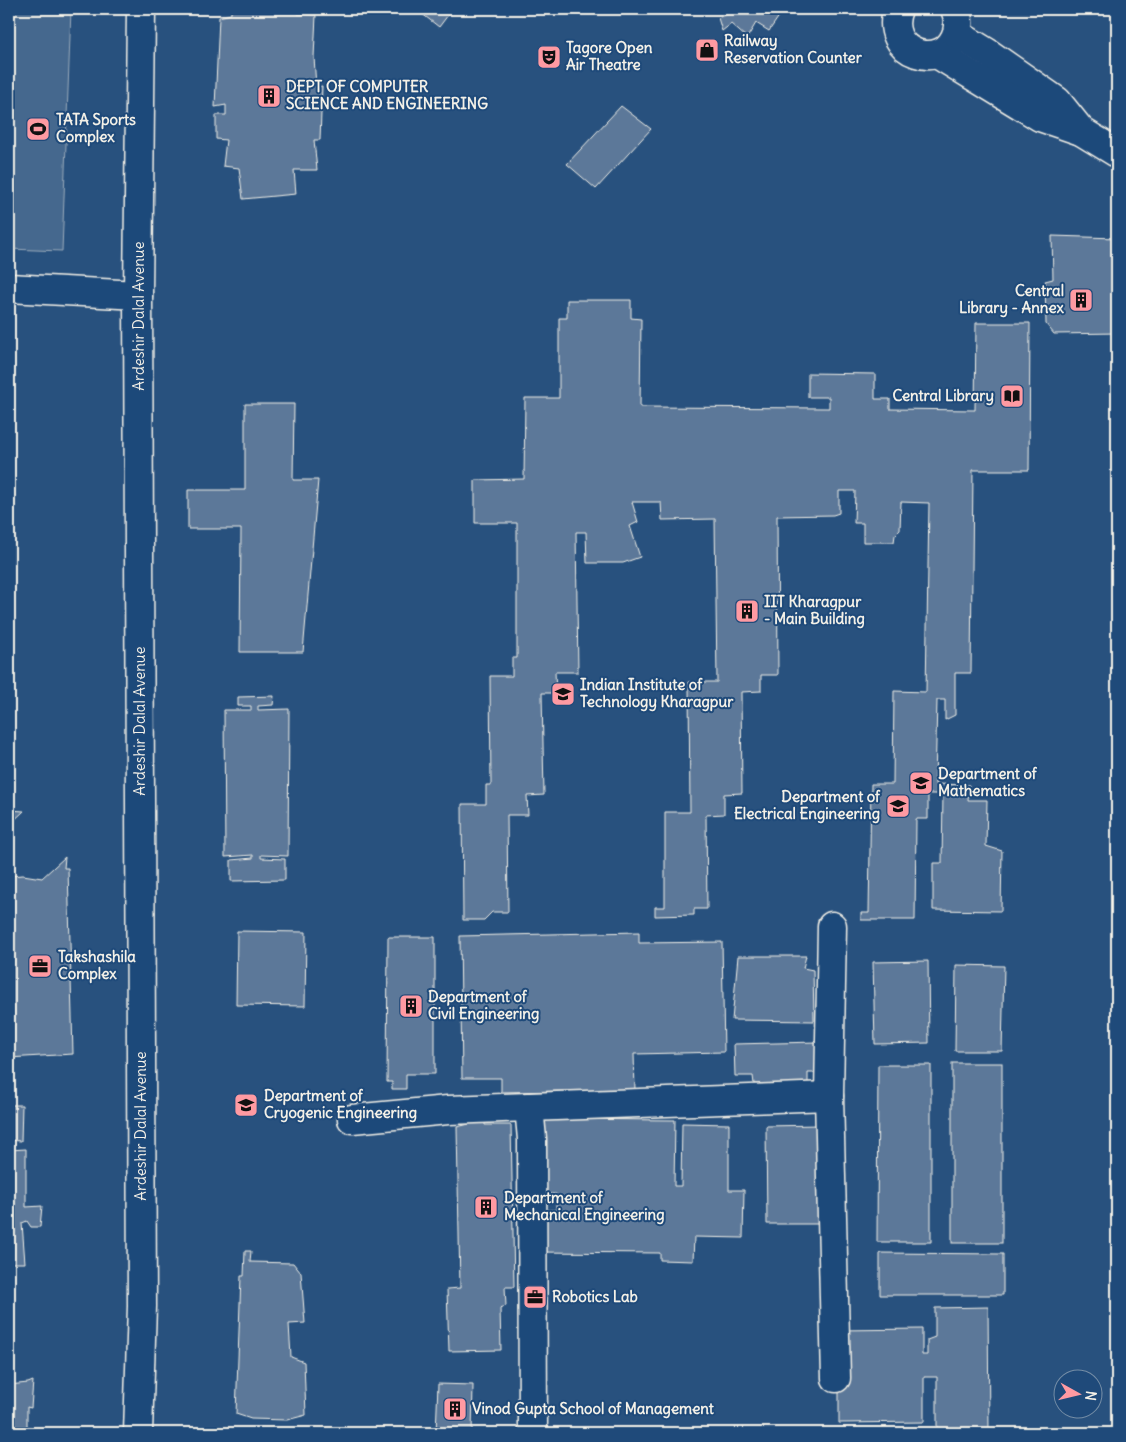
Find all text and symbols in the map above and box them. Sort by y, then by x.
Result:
place label: Railway Reservation Counter [724,31,863,67]
shop icon: Railway Reservation Counter [694,37,720,63]
place label: Tagore Open Air Theatre [566,38,653,74]
theatre icon: Tagore Open Air Theatre [536,44,562,70]
place label: DEPT OF COMPUTER SCIENCE AND ENGINEERING [286,77,488,113]
building icon: DEPT OF COMPUTER SCIENCE AND ENGINEERING [256,83,282,109]
place label: TATA Sports Complex [56,110,136,147]
sports icon: TATA Sports Complex [25,116,51,142]
street label: Ardeshir Dalal Avenue [129,241,148,391]
place label: Central Library - Annex [959,281,1065,318]
building icon: Central Library - Annex [1068,287,1094,313]
library icon: Central Library [999,383,1025,409]
place label: Central Library [892,386,994,406]
place label: IIT Kharagpur - Main Building [764,592,865,629]
building icon: IIT Kharagpur - Main Building [734,598,760,624]
street label: Ardeshir Dalal Avenue [130,646,149,796]
place label: Indian Institute of Technology Kharagpur [580,675,734,712]
school or university icon: Indian Institute of Technology Kharagpur [550,681,576,707]
place label: Department of Mathematics [938,764,1038,800]
school or university icon: Department of Mathematics [908,770,934,796]
place label: Department of Electrical Engineering [734,787,881,824]
school or university icon: Department of Electrical Engineering [885,793,911,819]
place label: Takshashila Complex [58,947,136,984]
office icon: Takshashila Complex [27,953,53,979]
place label: Department of Civil Engineering [428,987,539,1024]
building icon: Department of Civil Engineering [398,993,424,1019]
street label: Ardeshir Dalal Avenue [131,1051,150,1201]
place label: Department of Cryogenic Engineering [264,1086,417,1123]
school or university icon: Department of Cryogenic Engineering [233,1092,259,1118]
place label: Department of Mechanical Engineering [504,1188,665,1225]
building icon: Department of Mechanical Engineering [473,1194,499,1220]
office icon: Robotics Lab [522,1284,548,1310]
place label: Robotics Lab [552,1287,638,1306]
north arrow [1054,1370,1104,1420]
text: N [1081,1390,1100,1402]
building icon: Vinod Gupta School of Management [442,1396,468,1422]
place label: Vinod Gupta School of Management [472,1399,715,1419]

